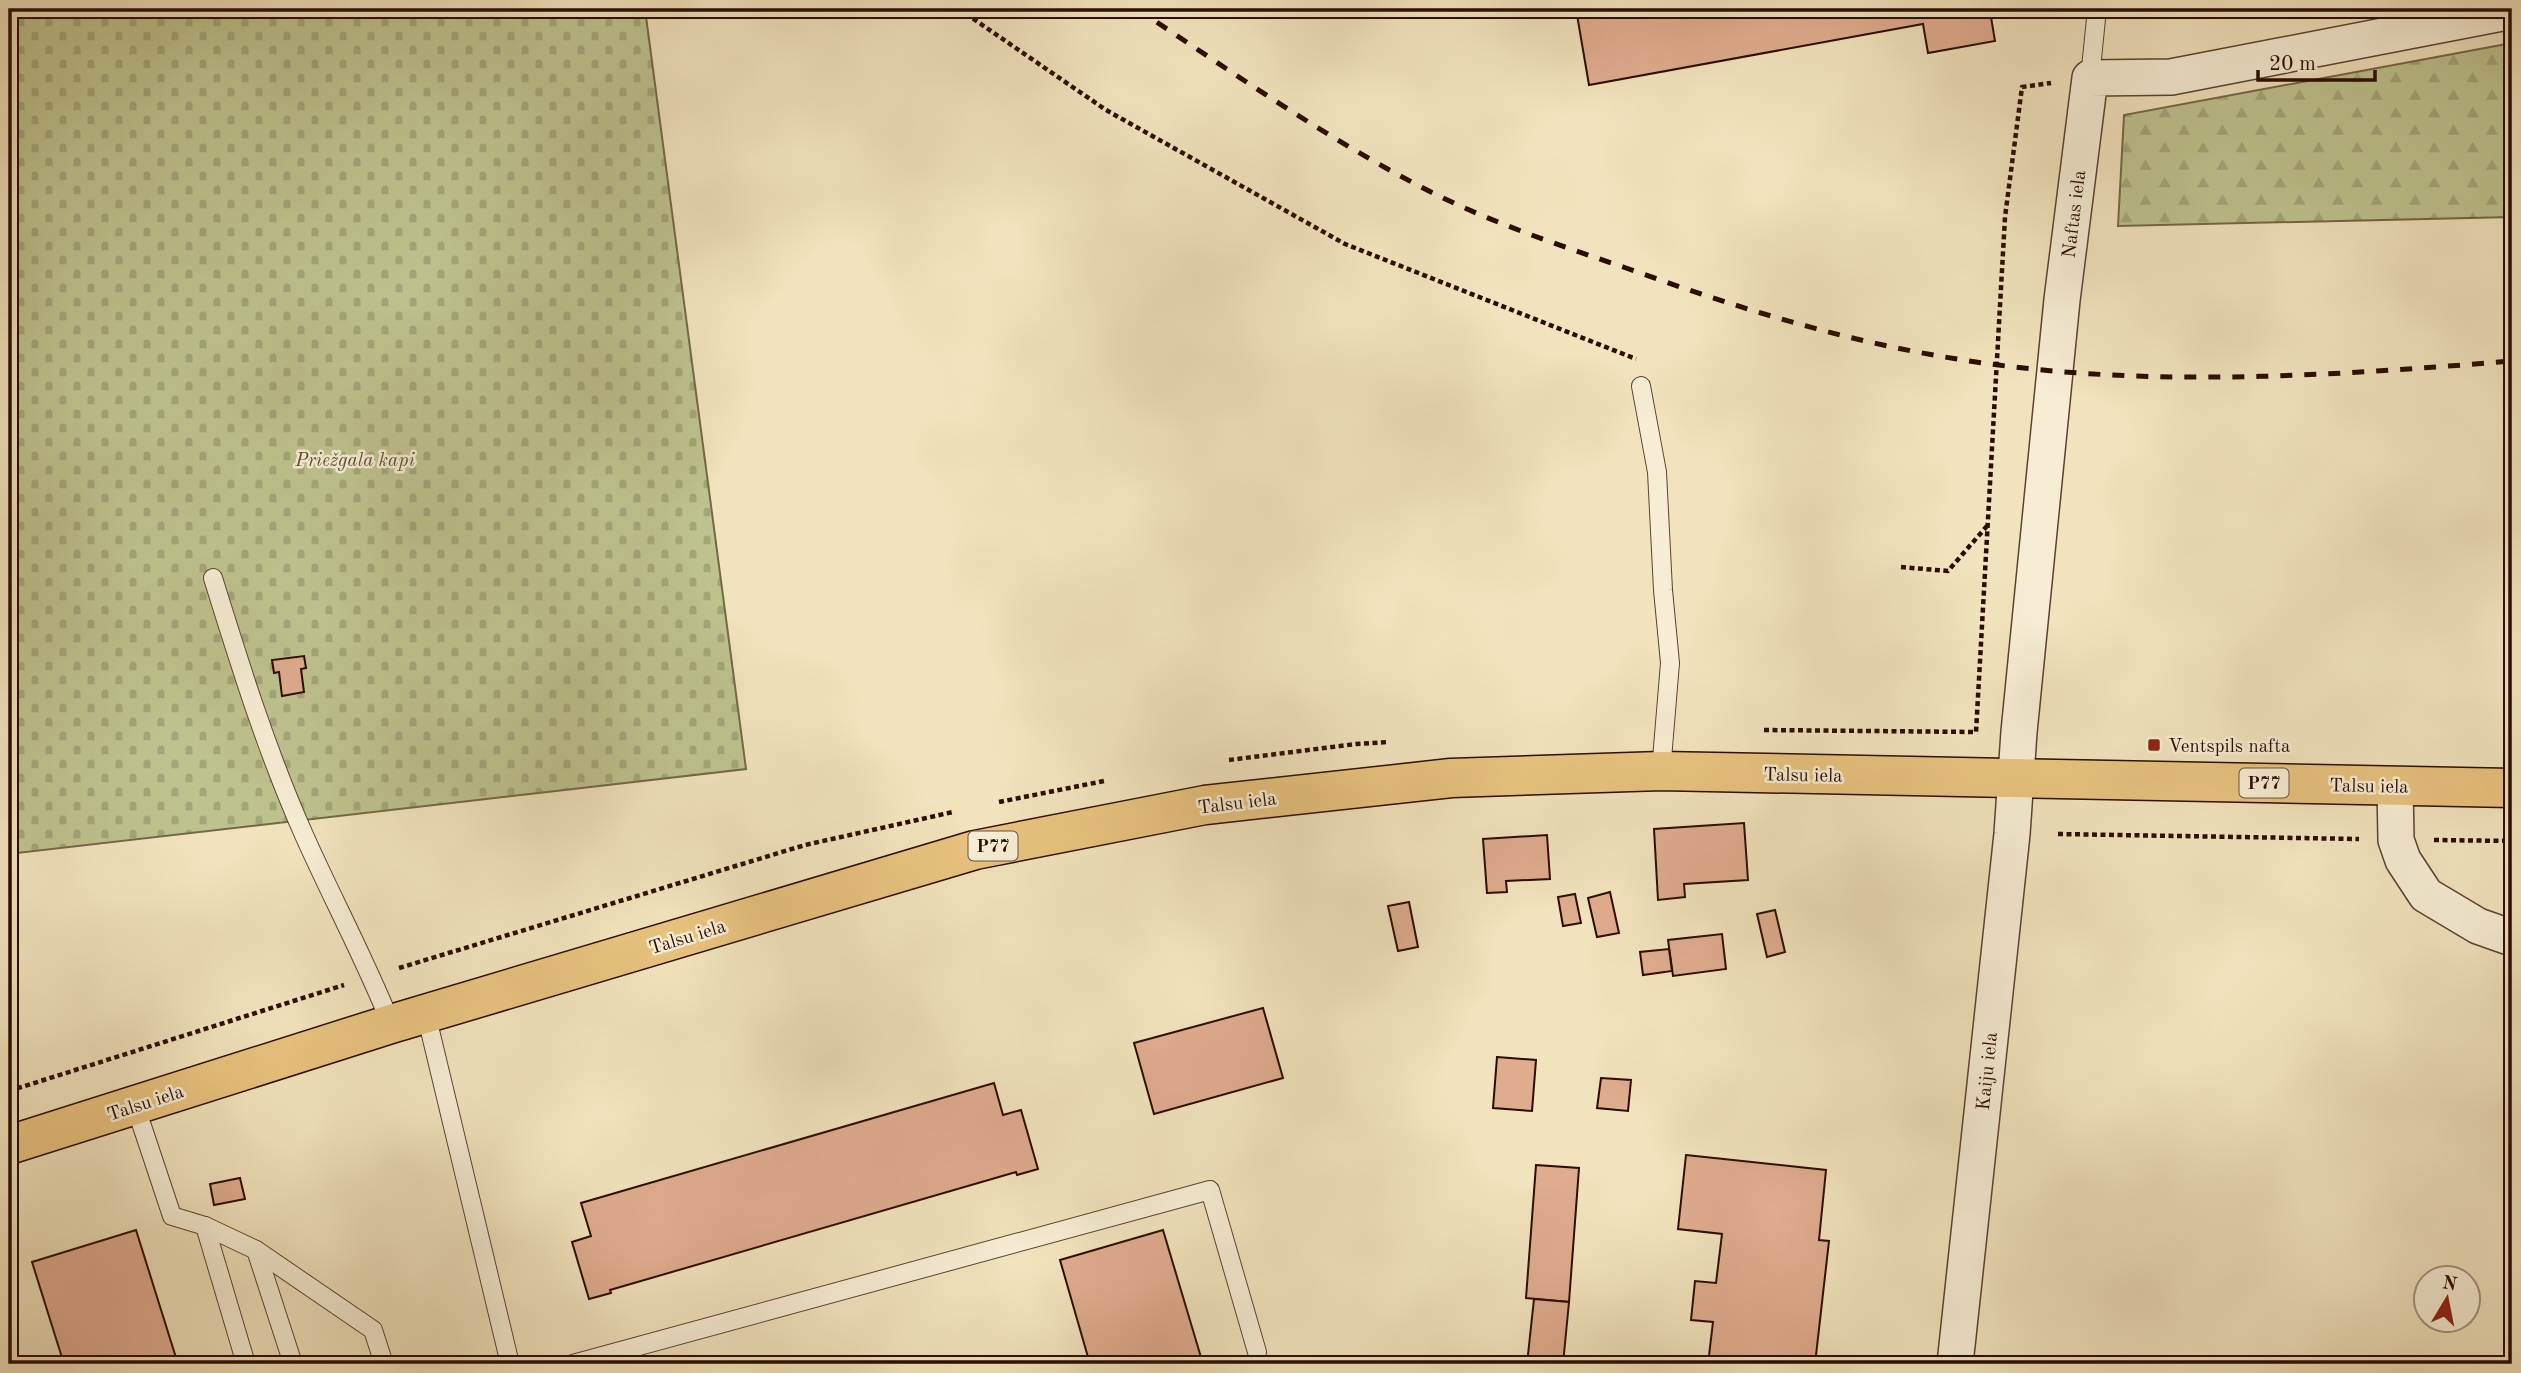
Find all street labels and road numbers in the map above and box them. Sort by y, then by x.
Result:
street label: Naftas iela [2061,169,2090,259]
street label: Talsu iela [1763,766,1843,787]
road number: P77 [2240,768,2288,798]
street label: Talsu iela [2329,777,2409,798]
street label: Talsu iela [1197,790,1278,819]
road number: P77 [968,832,1018,860]
street label: Talsu iela [647,918,729,959]
street label: Kaiju iela [1975,1030,2002,1111]
street label: Talsu iela [105,1083,187,1126]

